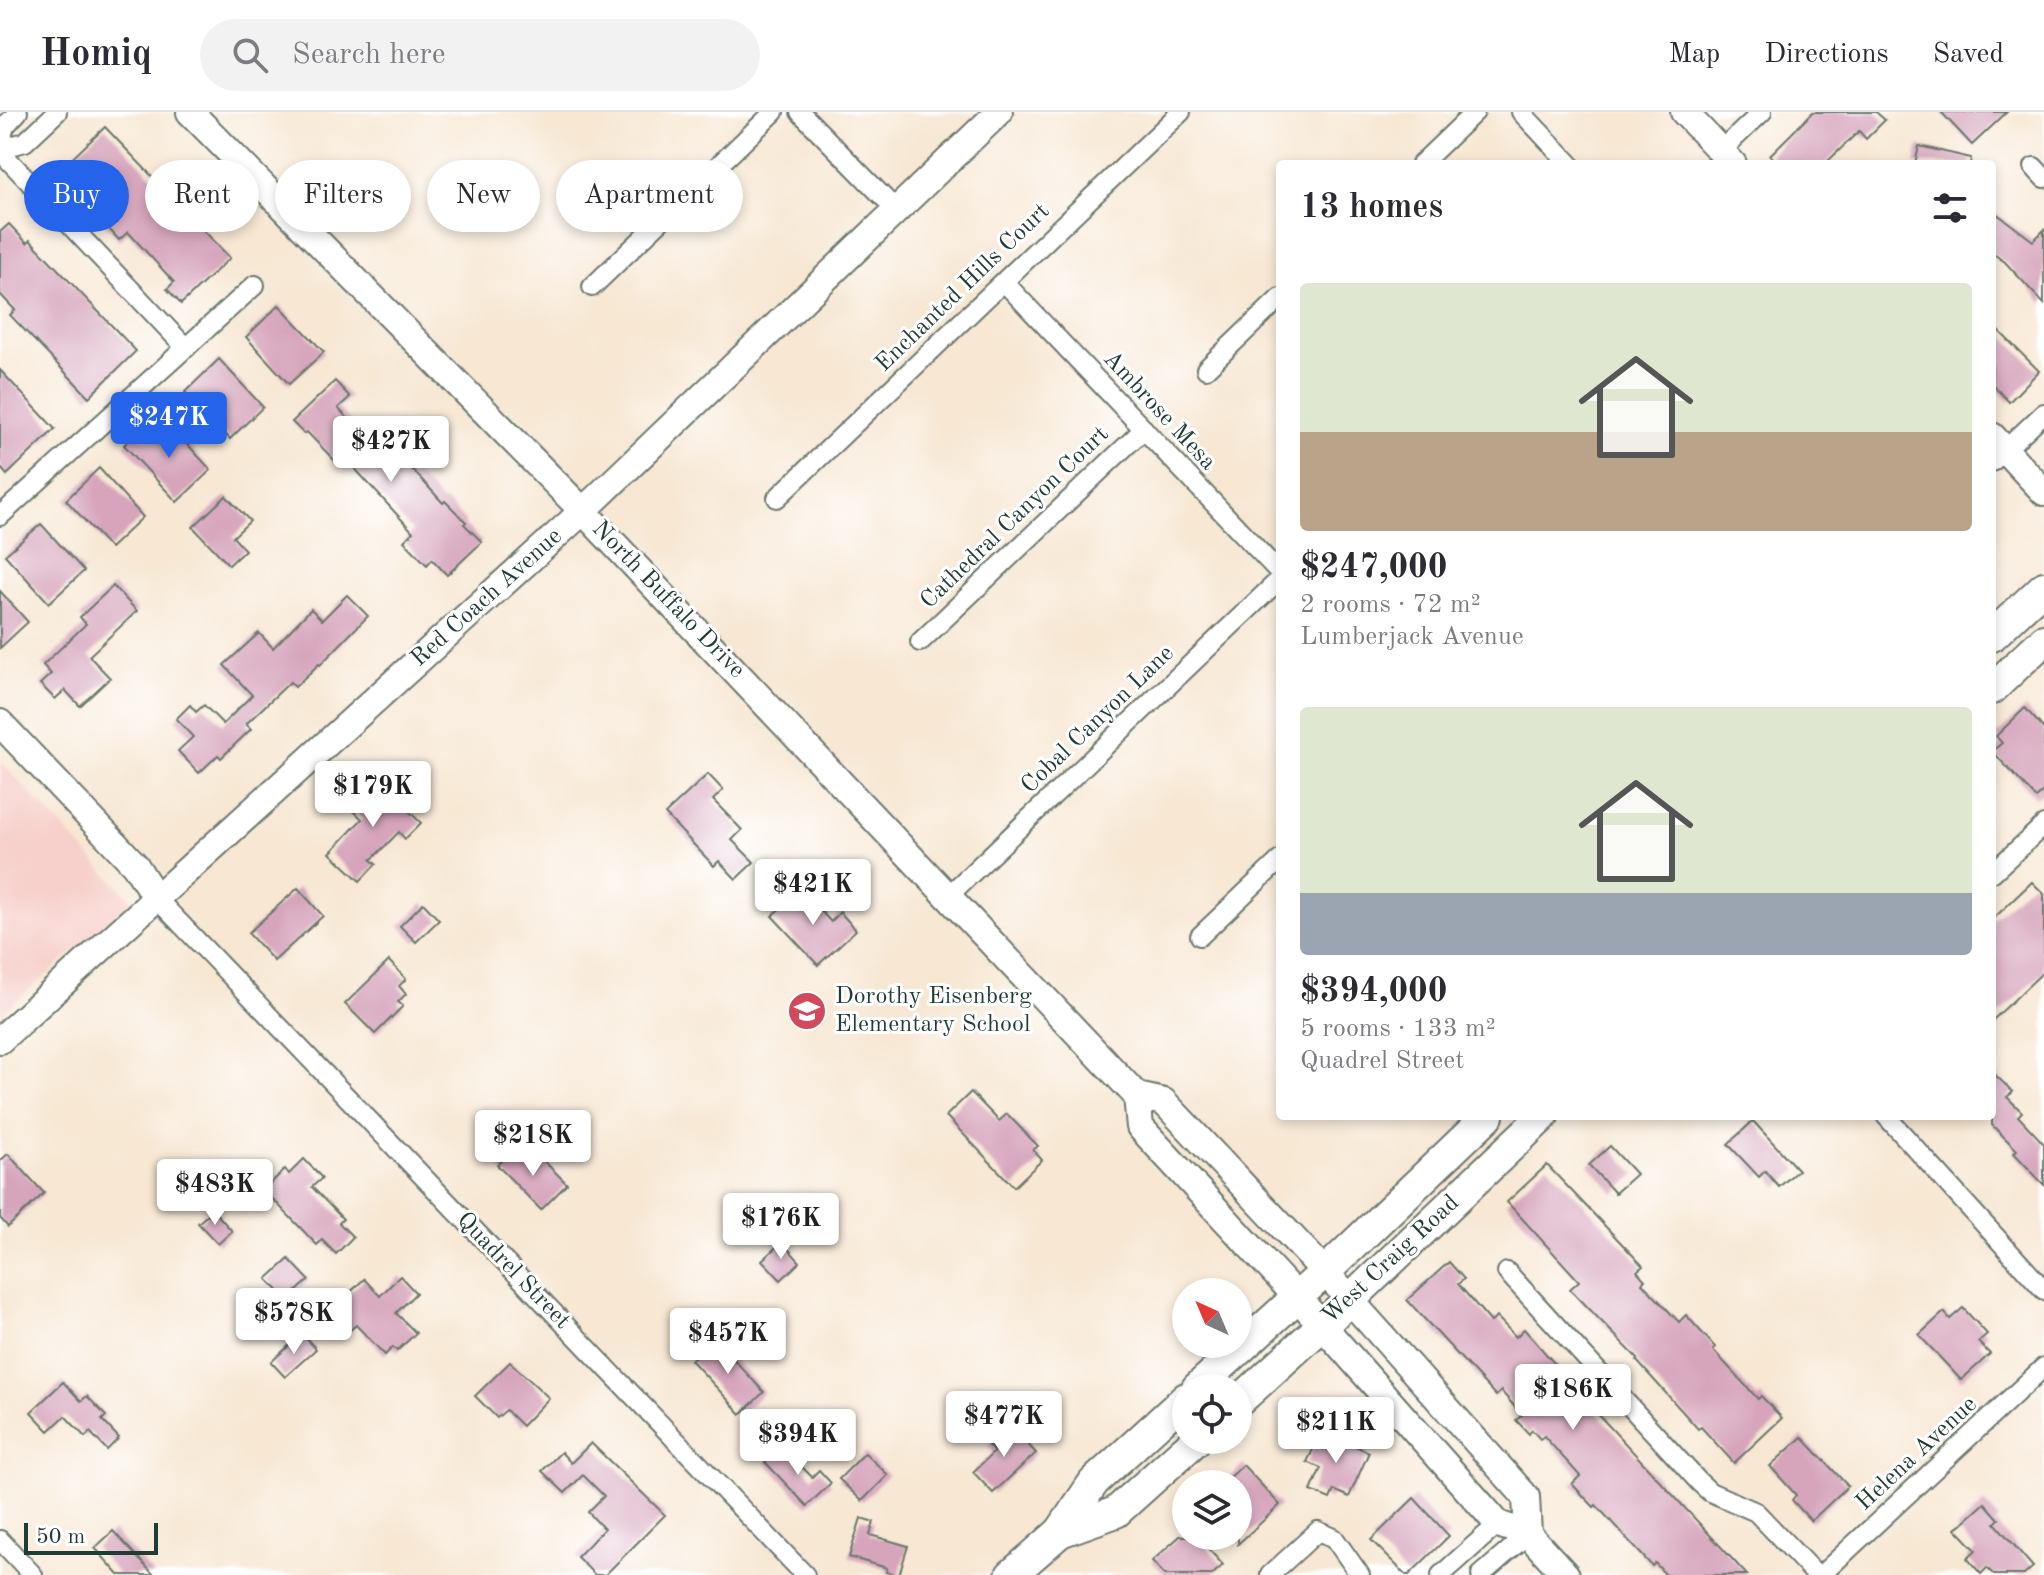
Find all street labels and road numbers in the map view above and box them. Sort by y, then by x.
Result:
street label: Enchanted Hills Court [872,199,1054,377]
street label: Ambrose Mesa [1098,347,1220,475]
street label: Cathedral Canyon Court [916,422,1114,614]
street label: North Buffalo Drive [587,517,749,683]
street label: Red Coach Avenue [407,524,567,672]
street label: Cobal Canyon Lane [1017,641,1179,799]
street label: West Craig Road [1318,1191,1464,1329]
street label: Quadrel Street [452,1208,574,1334]
street label: Helena Avenue [1852,1392,1982,1516]

